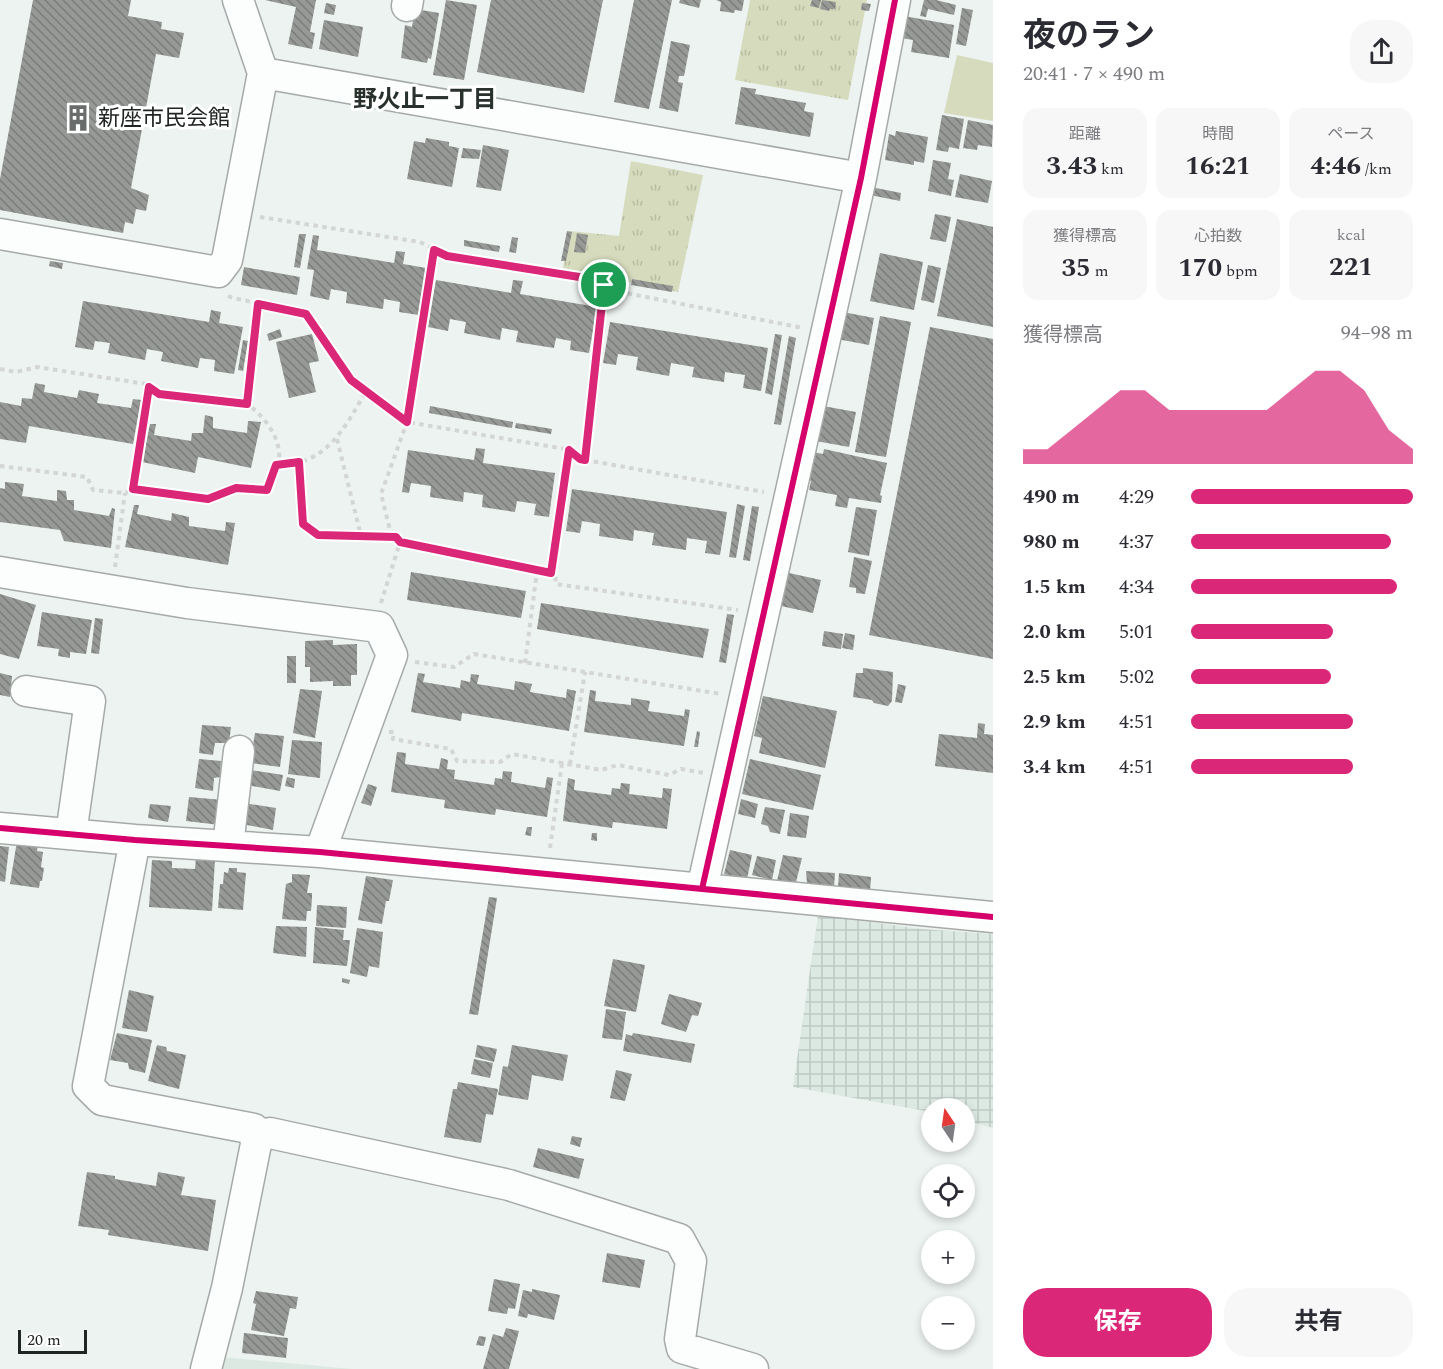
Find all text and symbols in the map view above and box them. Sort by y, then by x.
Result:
text: 夜のラン [1023,11,1155,61]
button: share [1350,20,1413,83]
text: 20:41 · 7 × 490 m [1023,59,1165,89]
district label: 野火止一丁目 [353,82,497,118]
place label: 新座市民会館 [98,102,230,135]
building icon: 新座市民会館 [63,103,93,133]
text: 距離 [1069,122,1101,146]
text: 時間 [1202,122,1234,146]
text: ペース [1327,122,1375,146]
text: 3.43 [1046,146,1097,186]
text: 16:21 [1185,146,1251,186]
text: 4:46 [1310,146,1361,186]
text: km [1097,157,1124,181]
text: /km [1361,157,1392,181]
text: kcal [1337,223,1365,247]
text: 獲得標高 [1053,224,1117,248]
text: 心拍数 [1194,224,1242,248]
text: 221 [1329,247,1373,287]
text: 35 [1062,248,1091,288]
text: 170 [1178,248,1222,288]
pin [578,259,629,310]
text: m [1091,259,1108,283]
text: bpm [1222,259,1258,283]
icon: arrive [587,268,620,301]
text: 94–98 m [1341,318,1413,348]
text: 獲得標高 [1023,320,1103,350]
text: 490 m [1023,482,1080,512]
text: 4:29 [1119,482,1154,512]
text: 980 m [1023,527,1080,557]
text: 4:37 [1119,527,1154,557]
text: 1.5 km [1023,572,1086,602]
text: 4:34 [1119,572,1154,602]
text: 2.0 km [1023,617,1086,647]
text: 5:01 [1119,617,1154,647]
text: 2.5 km [1023,662,1086,692]
text: 5:02 [1119,662,1154,692]
text: 2.9 km [1023,707,1086,737]
text: 4:51 [1119,707,1154,737]
text: 3.4 km [1023,752,1086,782]
text: 4:51 [1119,752,1154,782]
north arrow [921,1098,975,1152]
map controls [921,1098,975,1350]
button: locate [921,1164,975,1218]
button: + [921,1230,975,1284]
button: 保存 [1023,1288,1212,1357]
button: 共有 [1224,1288,1413,1357]
button: − [921,1296,975,1350]
scale bar [18,1327,87,1354]
text: 20 m [27,1328,61,1352]

